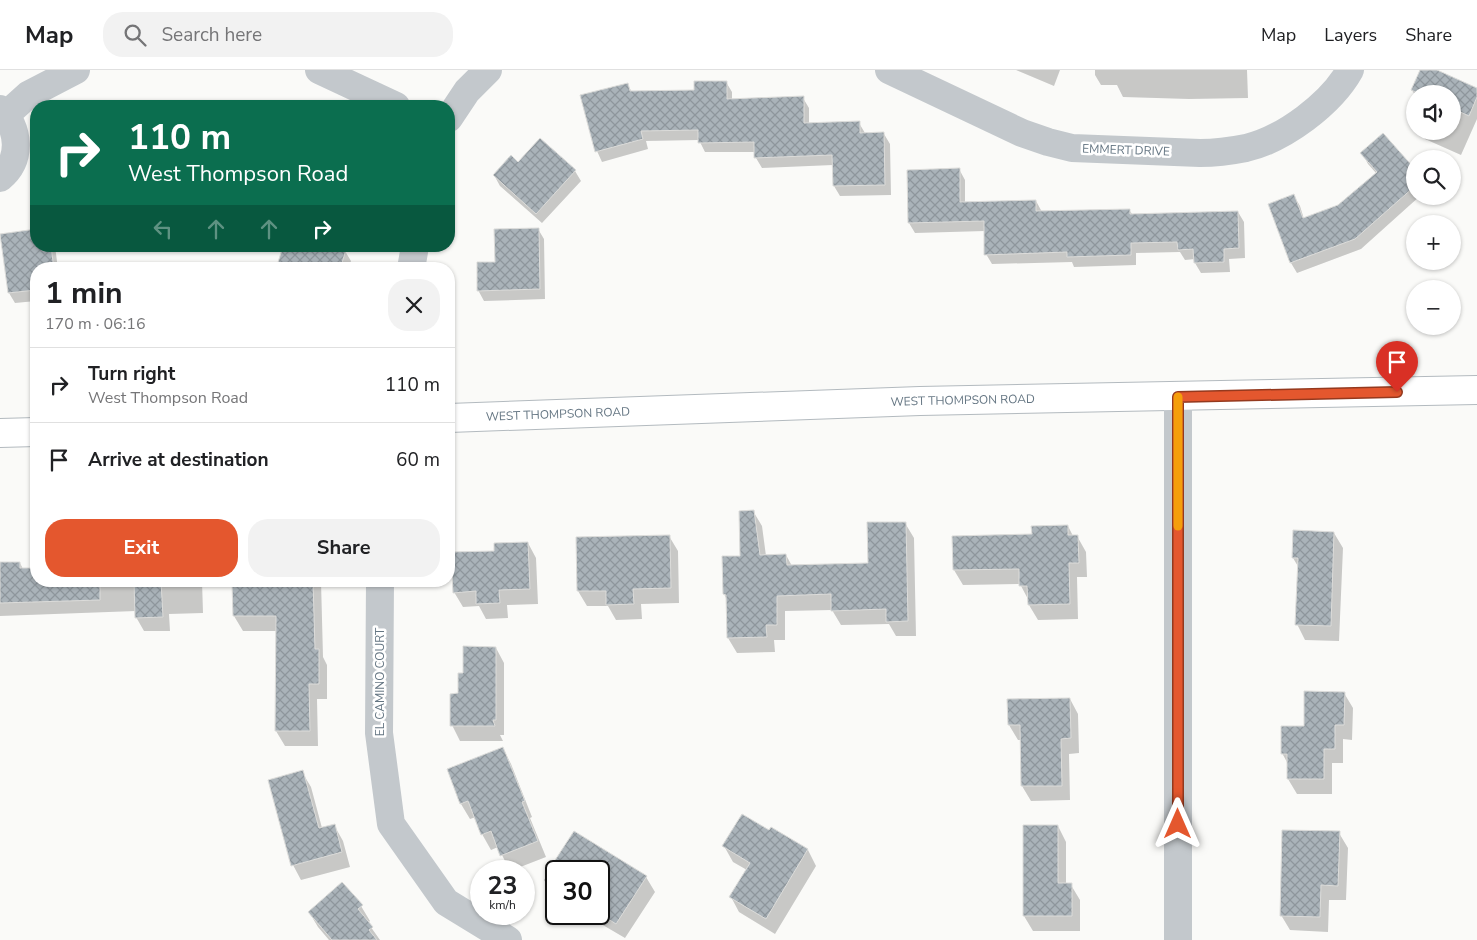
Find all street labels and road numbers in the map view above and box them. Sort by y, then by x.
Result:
street label: EMMERT DRIVE [1082,140,1170,160]
street label: WEST THOMPSON ROAD [890,391,1035,410]
street label: WEST THOMPSON ROAD [485,403,630,425]
street label: EL CAMINO COURT [372,627,388,736]

